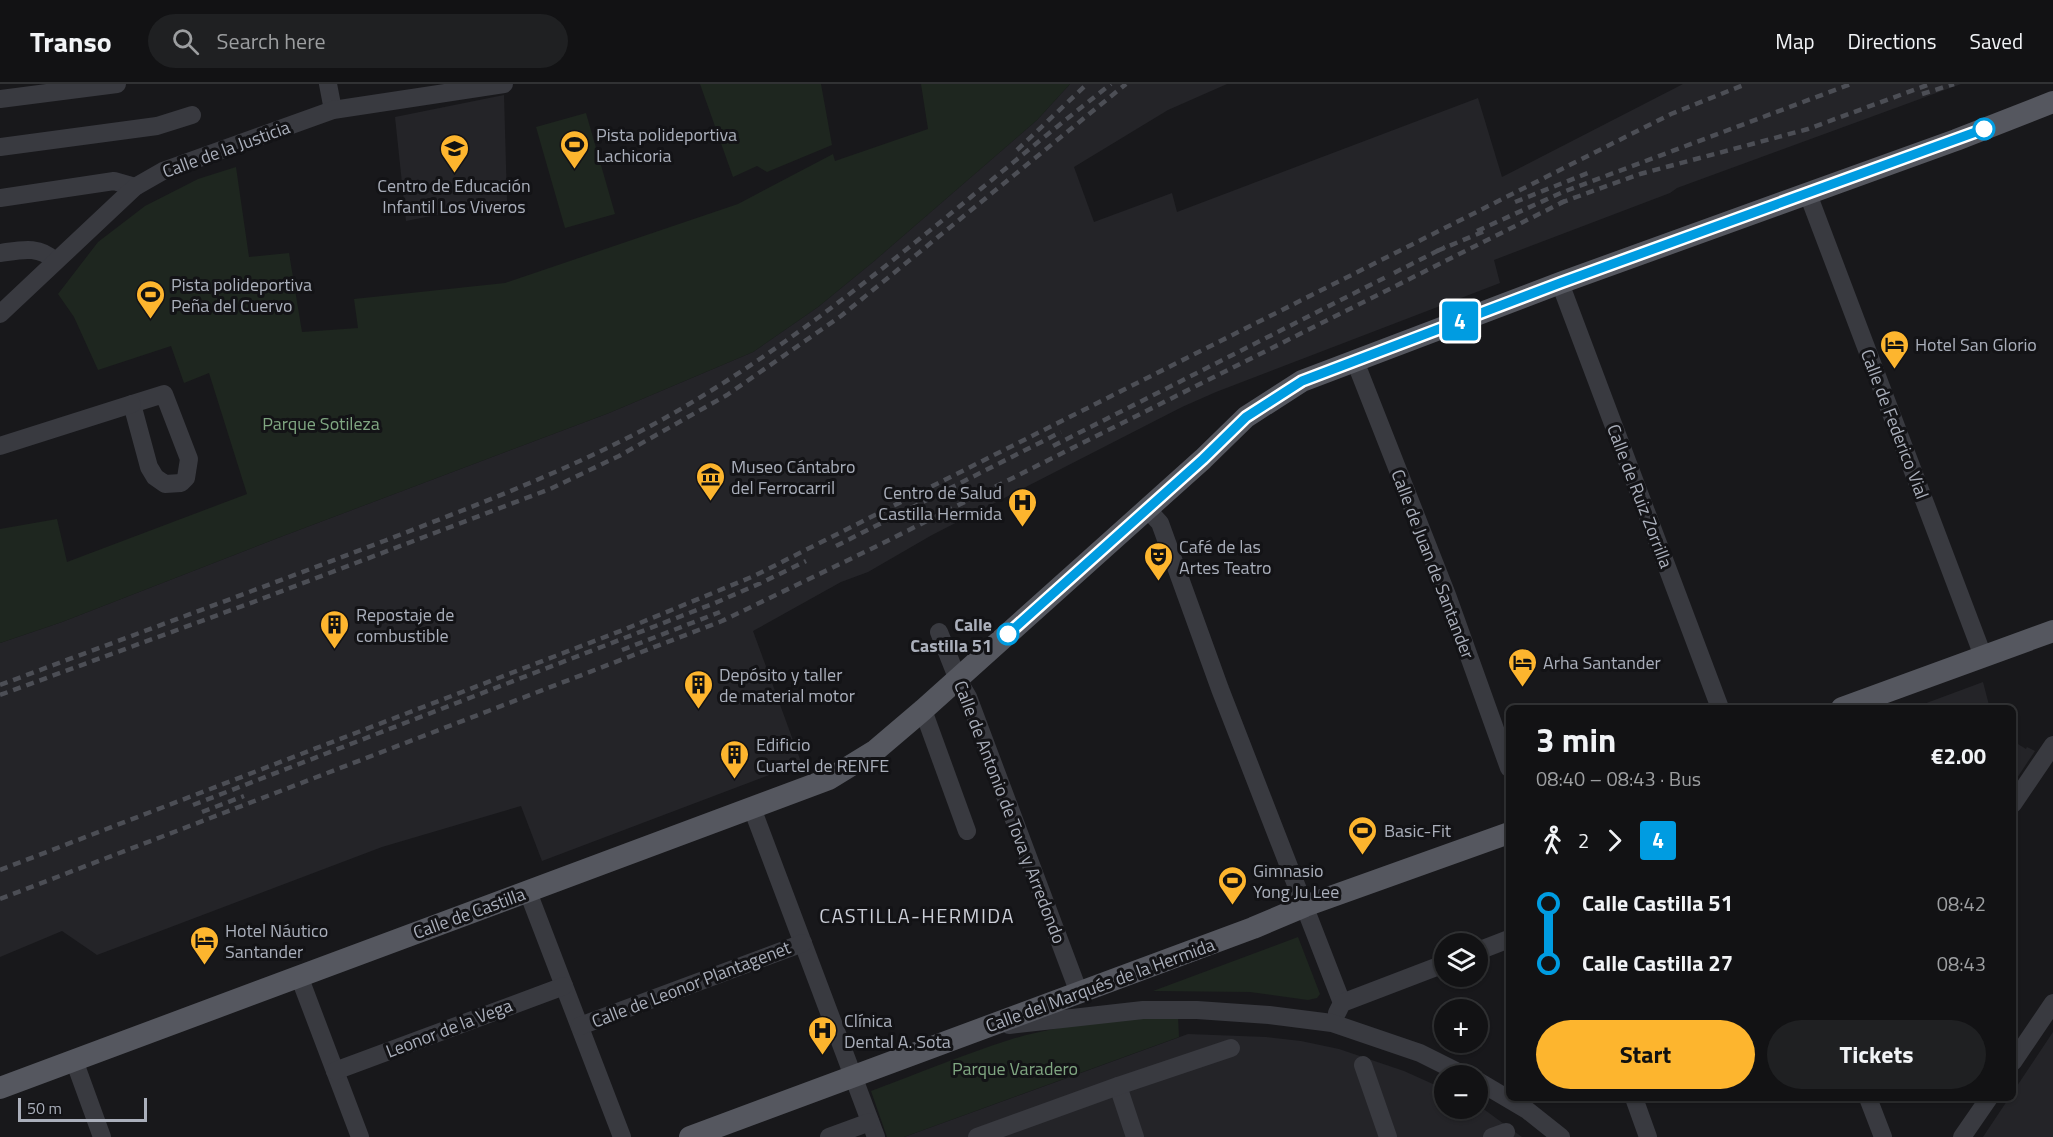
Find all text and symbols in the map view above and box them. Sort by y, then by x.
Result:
search box [148,14,568,68]
text: Transo [30,20,112,63]
text: Search here [217,24,326,58]
icon: search [169,25,202,58]
text: Map [1775,25,1815,57]
text: Directions [1848,25,1937,57]
text: Saved [1970,25,2023,57]
street label: Calle de la Justicia [158,113,294,185]
unlabelled marker [1973,118,1995,140]
place label: Pista polideportiva Lachicoria [596,121,737,169]
sports icon: Pista polideportiva Lachicoria [559,128,591,170]
school or university icon: Centro de Educación Infantil Los Viveros [438,132,470,174]
place label: Centro de Educación Infantil Los Viveros [377,172,531,220]
place label: Pista polideportiva Peña del Cuervo [171,271,312,319]
sports icon: Pista polideportiva Peña del Cuervo [134,278,166,320]
line badge: 4 [1440,302,1480,340]
text: 4 [1454,305,1466,337]
hotel icon: Hotel San Glorio [1878,328,1910,370]
place label: Hotel San Glorio [1915,331,2037,358]
street label: Calle de Federico Vial [1854,345,1936,503]
park label: Parque Sotileza [262,410,380,437]
street label: Calle de Ruiz Zorrilla [1600,420,1680,572]
place label: Museo Cántabro del Ferrocarril [731,453,855,501]
museum icon: Museo Cántabro del Ferrocarril [694,460,726,502]
street label: Calle de Juan de Santander [1384,465,1482,663]
place label: Centro de Salud Castilla Hermida [878,479,1002,527]
hospital icon: Centro de Salud Castilla Hermida [1007,486,1039,528]
place label: Café de las Artes Teatro [1179,533,1272,581]
theatre icon: Café de las Artes Teatro [1142,540,1174,582]
place label: Repostaje de combustible [356,601,454,649]
building icon: Repostaje de combustible [319,608,351,650]
place label: Calle Castilla 51 [910,611,992,659]
marker: Calle Castilla 51 [997,623,1019,645]
hotel icon: Arha Santander [1506,646,1538,688]
place label: Arha Santander [1543,649,1661,676]
place label: Depósito y taller de material motor [719,661,855,709]
building icon: Depósito y taller de material motor [682,668,714,710]
street label: Calle de Antonio de Tova y Arredondo [947,677,1073,947]
text: 3 min [1536,715,1616,765]
place label: Edificio Cuartel de RENFE [756,731,889,779]
building icon: Edificio Cuartel de RENFE [719,738,751,780]
text: €2.00 [1931,739,1986,773]
text: 08:40 – 08:43 · Bus [1536,763,1701,794]
sports icon: Basic-Fit [1347,814,1379,856]
place label: Basic-Fit [1384,817,1452,844]
icon: walk [1536,824,1569,857]
icon: forward [1598,824,1631,857]
text: 4 [1652,824,1664,856]
text: 2 [1578,825,1589,856]
place label: Gimnasio Yong Ju Lee [1253,857,1339,905]
sports icon: Gimnasio Yong Ju Lee [1216,864,1248,906]
street label: Calle de Castilla [409,880,529,946]
text: Calle Castilla 51 [1582,886,1733,920]
text: 08:42 [1937,888,1986,919]
district label: CASTILLA-HERMIDA [819,900,1015,931]
place label: Hotel Náutico Santander [225,917,328,965]
hotel icon: Hotel Náutico Santander [188,924,220,966]
street label: Calle del Marqués de la Hermida [982,931,1218,1039]
street label: Calle de Leonor Plantagenet [587,933,795,1034]
map controls [1434,933,1488,1119]
button: layers [1434,933,1488,987]
text: Calle Castilla 27 [1582,946,1733,980]
text: 08:43 [1937,948,1986,979]
street label: Leonor de la Vega [382,991,516,1065]
button: + [1434,999,1488,1053]
place label: Clínica Dental A. Sota [844,1007,951,1055]
hospital icon: Clínica Dental A. Sota [807,1014,839,1056]
button: Start [1536,1020,1755,1089]
button: Tickets [1767,1020,1986,1089]
park label: Parque Varadero [952,1055,1078,1082]
button: − [1434,1065,1488,1119]
scale bar [18,1095,147,1122]
text: 50 m [27,1096,62,1120]

